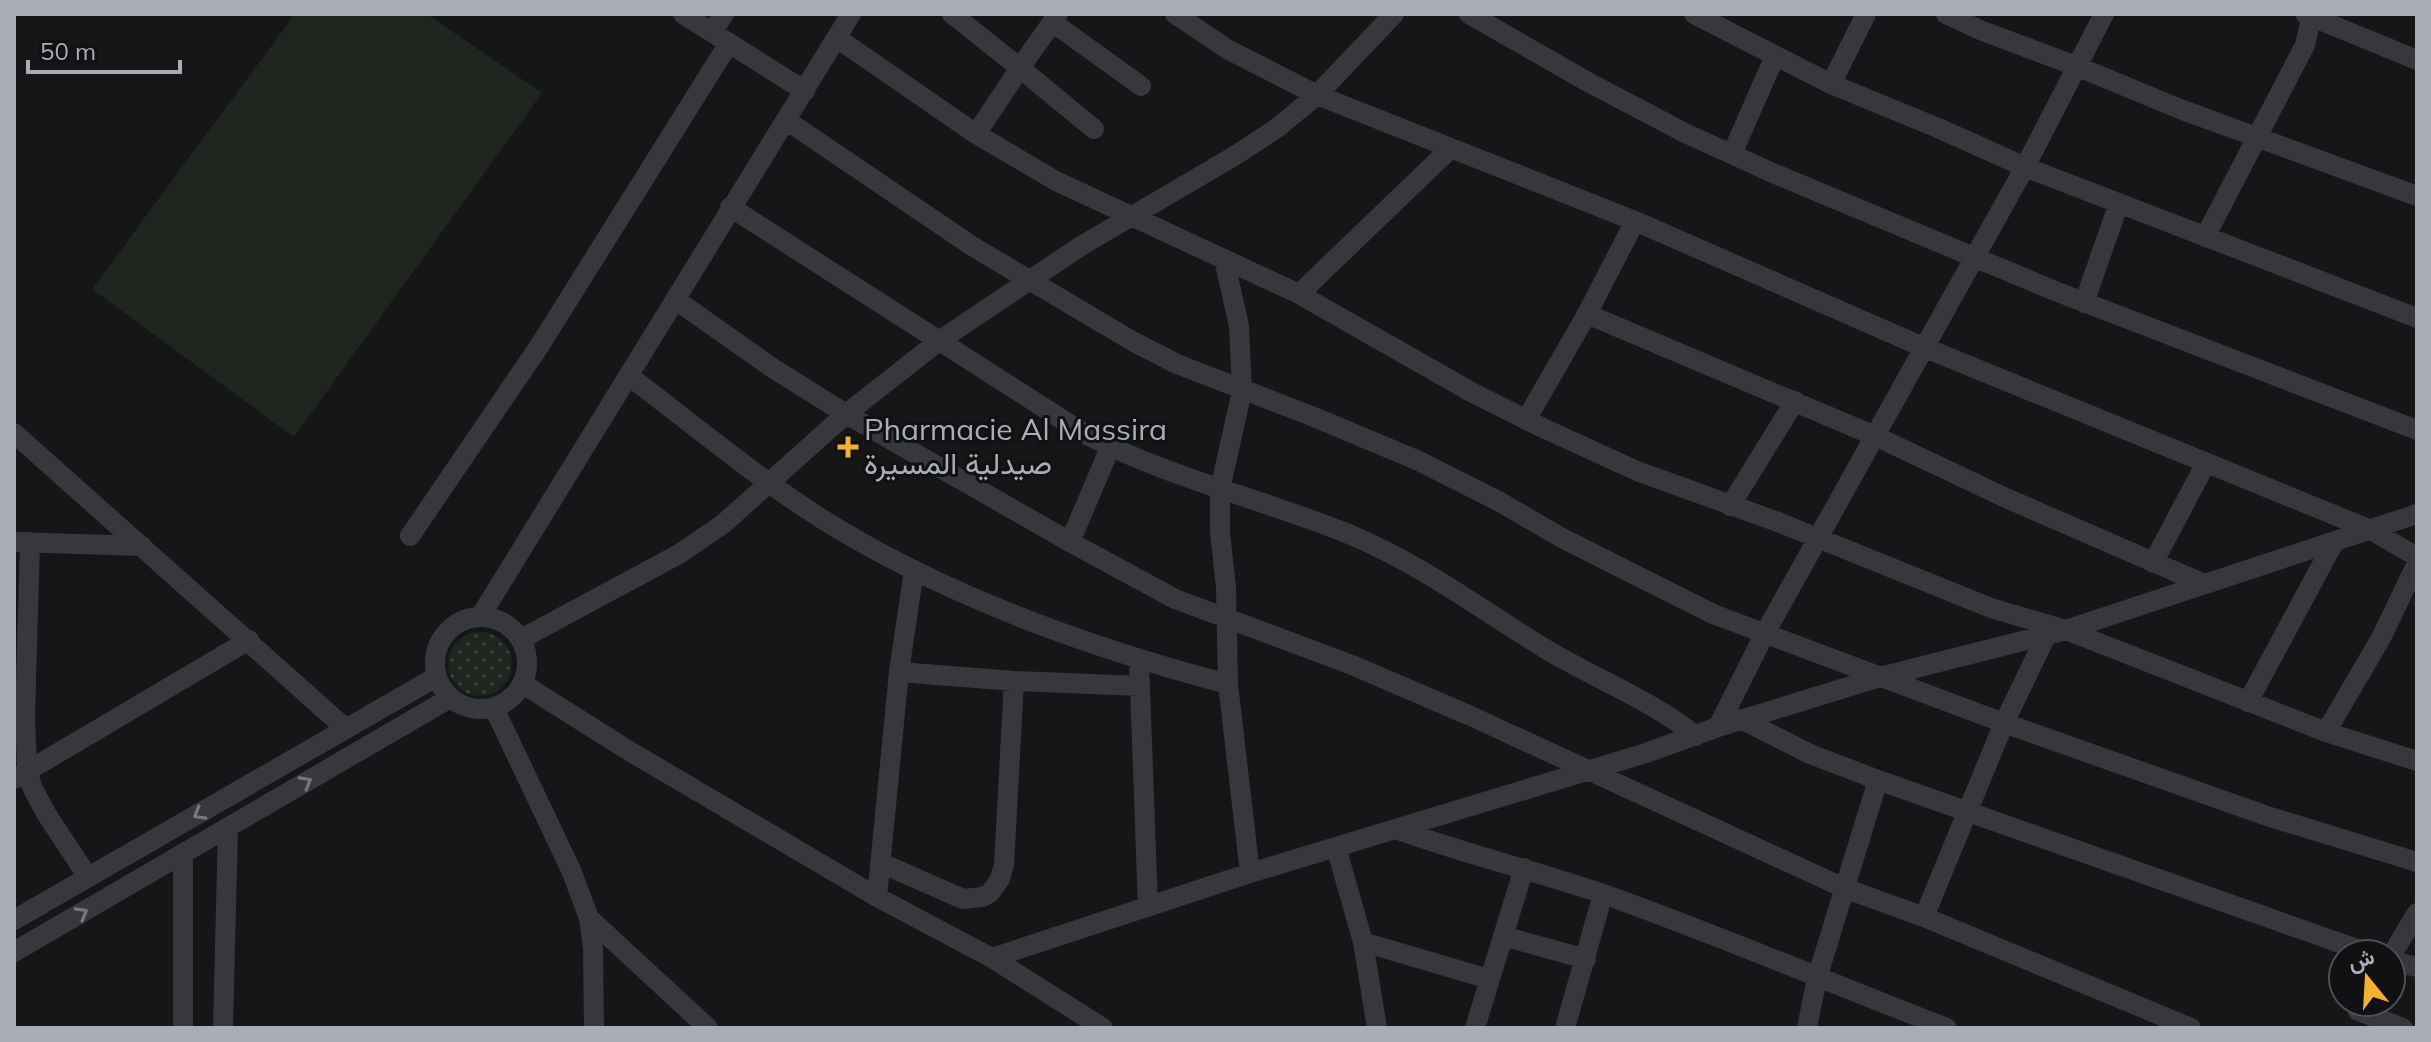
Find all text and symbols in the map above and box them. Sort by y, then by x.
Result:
scale bar [28,24,180,74]
text: 50 m [40,36,96,66]
place label: Pharmacie Al Massira صيدلية المسيرة [864,410,1167,482]
marker: Pharmacie Al Massira صيدلية المسيرة [839,438,857,456]
one-way arrow [297,776,312,792]
one-way arrow [193,804,208,820]
one-way arrow [73,907,87,923]
north arrow [2327,938,2407,1018]
text: ش [2344,942,2378,976]

